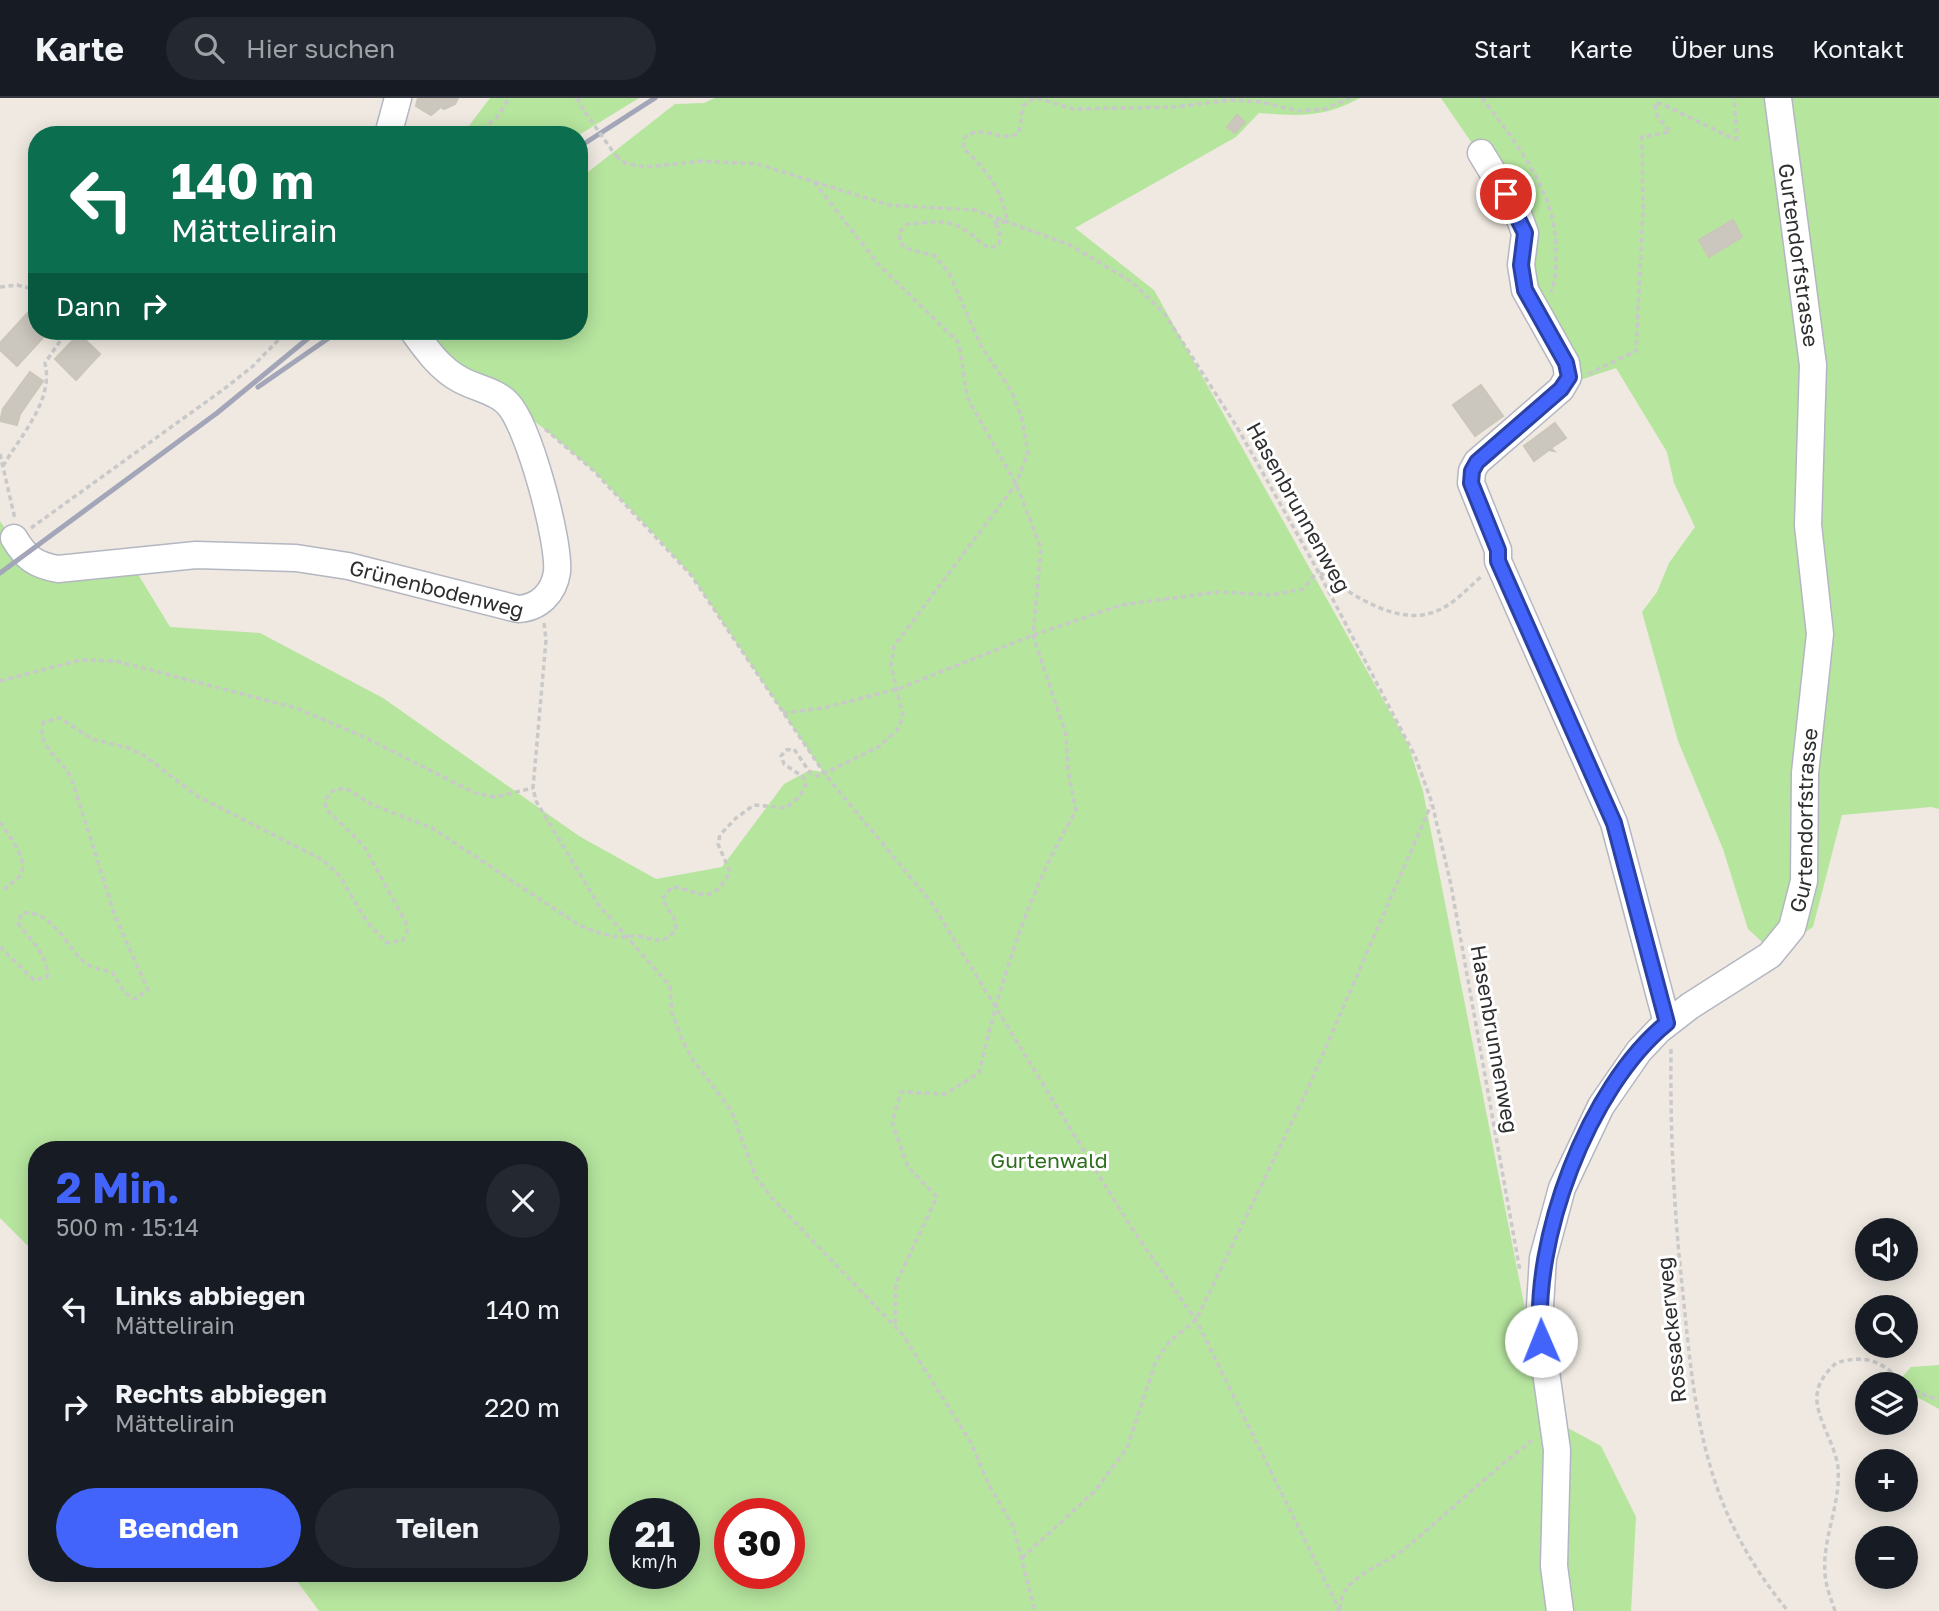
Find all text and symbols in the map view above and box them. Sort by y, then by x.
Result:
search box [166,17,656,80]
text: Karte [35,29,124,68]
icon: search [190,29,228,67]
text: Hier suchen [246,33,395,64]
text: Start [1474,34,1531,63]
text: Karte [1569,34,1633,63]
text: Über uns [1671,34,1774,63]
text: Kontakt [1812,34,1904,63]
text: 140 m [171,151,314,210]
icon: left [56,154,147,245]
street label: Gurtendorfstrasse [1773,161,1825,349]
pin [1476,164,1536,224]
icon: arrive [1487,175,1525,213]
text: Mättelirain [171,211,337,249]
icon: right [135,287,173,325]
text: Dann [56,291,121,322]
street label: Hasenbrunnenweg [1241,417,1357,597]
street label: Grünenbodenweg [347,554,527,623]
street label: Gurtendorfstrasse [1783,727,1823,915]
street label: Hasenbrunnenweg [1466,943,1524,1135]
park label: Gurtenwald [990,1147,1108,1173]
text: 2 Min. [56,1162,180,1212]
button: close [486,1164,560,1238]
text: 500 m · 15:14 [56,1213,199,1241]
map controls [1855,1218,1918,1589]
button: sound [1855,1218,1918,1281]
street label: Rossackerweg [1650,1256,1692,1404]
text: Links abbiegen [115,1280,305,1311]
icon: left [56,1290,94,1328]
text: 140 m [486,1294,560,1325]
button: search [1855,1295,1918,1358]
position arrow [1504,1304,1578,1378]
text: Mättelirain [115,1311,235,1339]
button: layers [1855,1372,1918,1435]
text: Rechts abbiegen [115,1378,327,1409]
icon: right [56,1388,94,1426]
text: 220 m [484,1392,560,1423]
text: Mättelirain [115,1409,235,1437]
button: + [1855,1449,1918,1512]
button: Beenden [56,1488,301,1568]
button: Teilen [315,1488,560,1568]
speed limit sign: 30 [714,1498,805,1589]
text: 21 [635,1513,674,1555]
button: − [1855,1526,1918,1589]
text: km/h [632,1550,677,1572]

